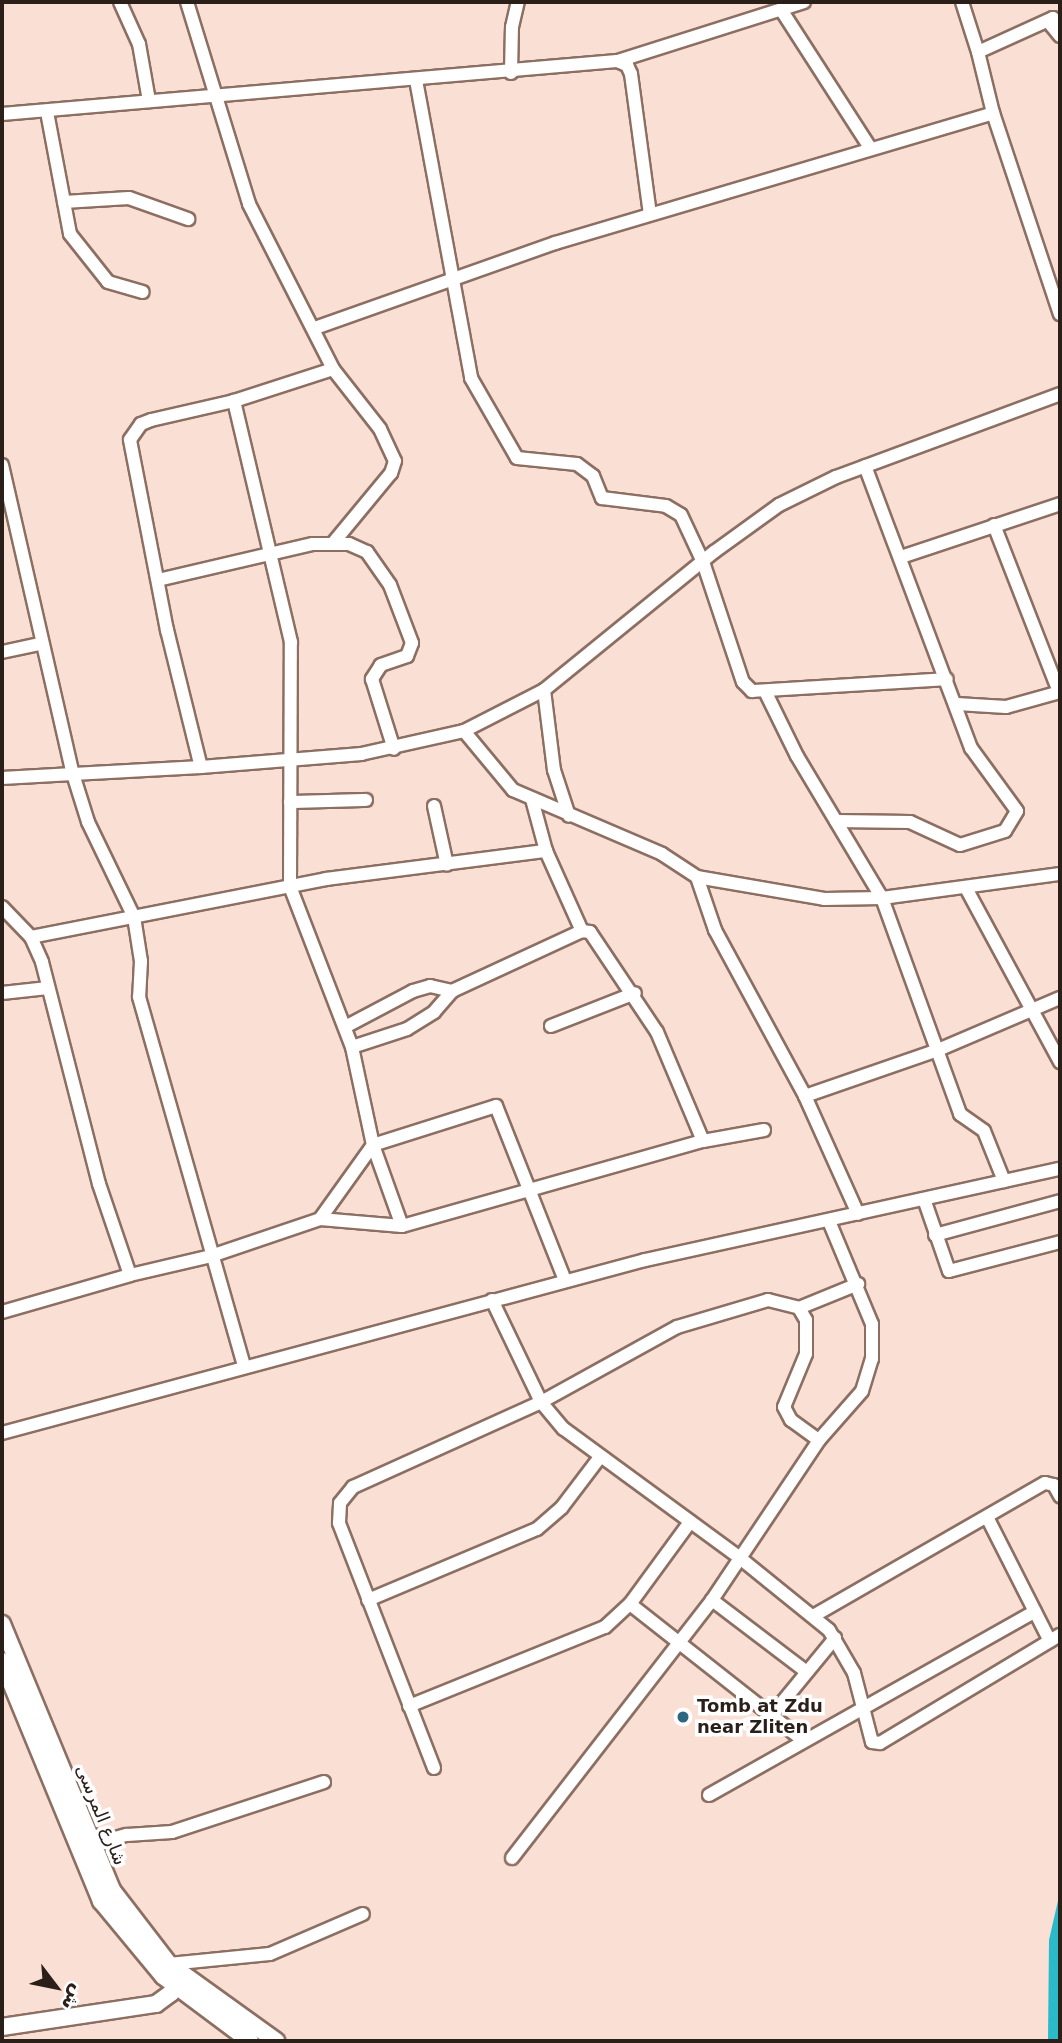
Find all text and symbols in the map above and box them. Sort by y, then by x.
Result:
place label: Tomb at Zdu near Zliten [697,1696,823,1738]
marker: Tomb at Zdu near Zliten [675,1709,691,1725]
street label: شارع المرسى [71,1762,131,1868]
north arrow [21,1952,91,2022]
text: ش [58,1981,90,2015]

